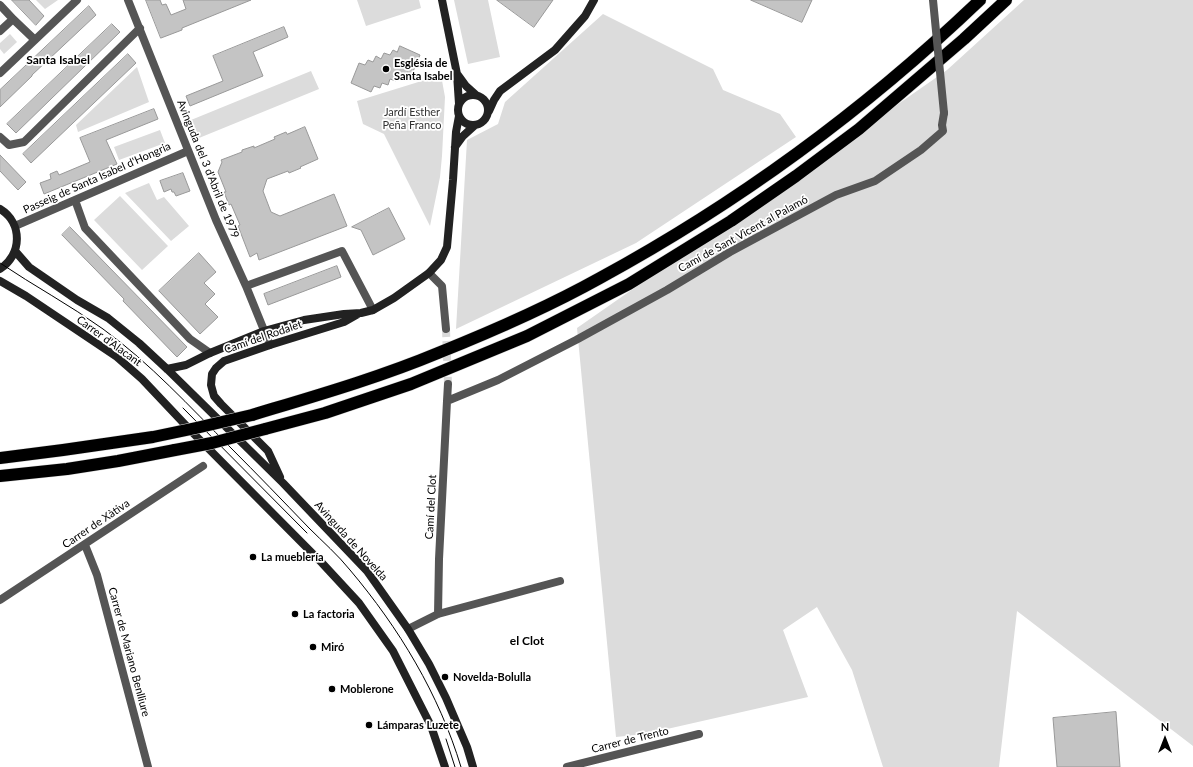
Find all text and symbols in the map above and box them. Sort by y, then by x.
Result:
district label: Santa Isabel [26,53,90,67]
place label: Església de Santa Isabel [394,56,452,82]
marker: Església de Santa Isabel [381,64,391,74]
street label: Avinguda del 3 d'Abril de 1979 [174,98,242,240]
park label: Jardí Esther Peña Franco [382,105,442,131]
street label: Passeig de Santa Isabel d'Hongria [21,139,173,217]
street label: Camí de Sant Vicent al Palamó [676,193,810,275]
street label: Carrer d'Alacant [74,313,144,369]
street label: Camí del Rodalet [222,318,304,356]
street label: Camí del Clot [423,474,439,540]
street label: Carrer de Xàtiva [60,497,132,551]
street label: Avinguda de Novelda [312,499,390,583]
place label: La mueblería [261,550,324,564]
marker: La mueblería [248,552,258,562]
street label: Carrer de Mariano Benlliure [105,586,153,718]
place label: La factoria [303,607,355,621]
marker: La factoria [290,609,300,619]
district label: el Clot [510,634,544,648]
place label: Miró [321,640,344,654]
marker: Miró [308,642,318,652]
place label: Novelda-Bolulla [453,670,531,684]
marker: Novelda-Bolulla [440,672,450,682]
place label: Moblerone [340,682,394,696]
marker: Moblerone [327,684,337,694]
place label: Lámparas Luzete [377,718,459,732]
north arrow [1145,719,1185,759]
marker: Lámparas Luzete [364,720,374,730]
text: N [1161,720,1169,733]
street label: Carrer de Trento [590,724,670,756]

